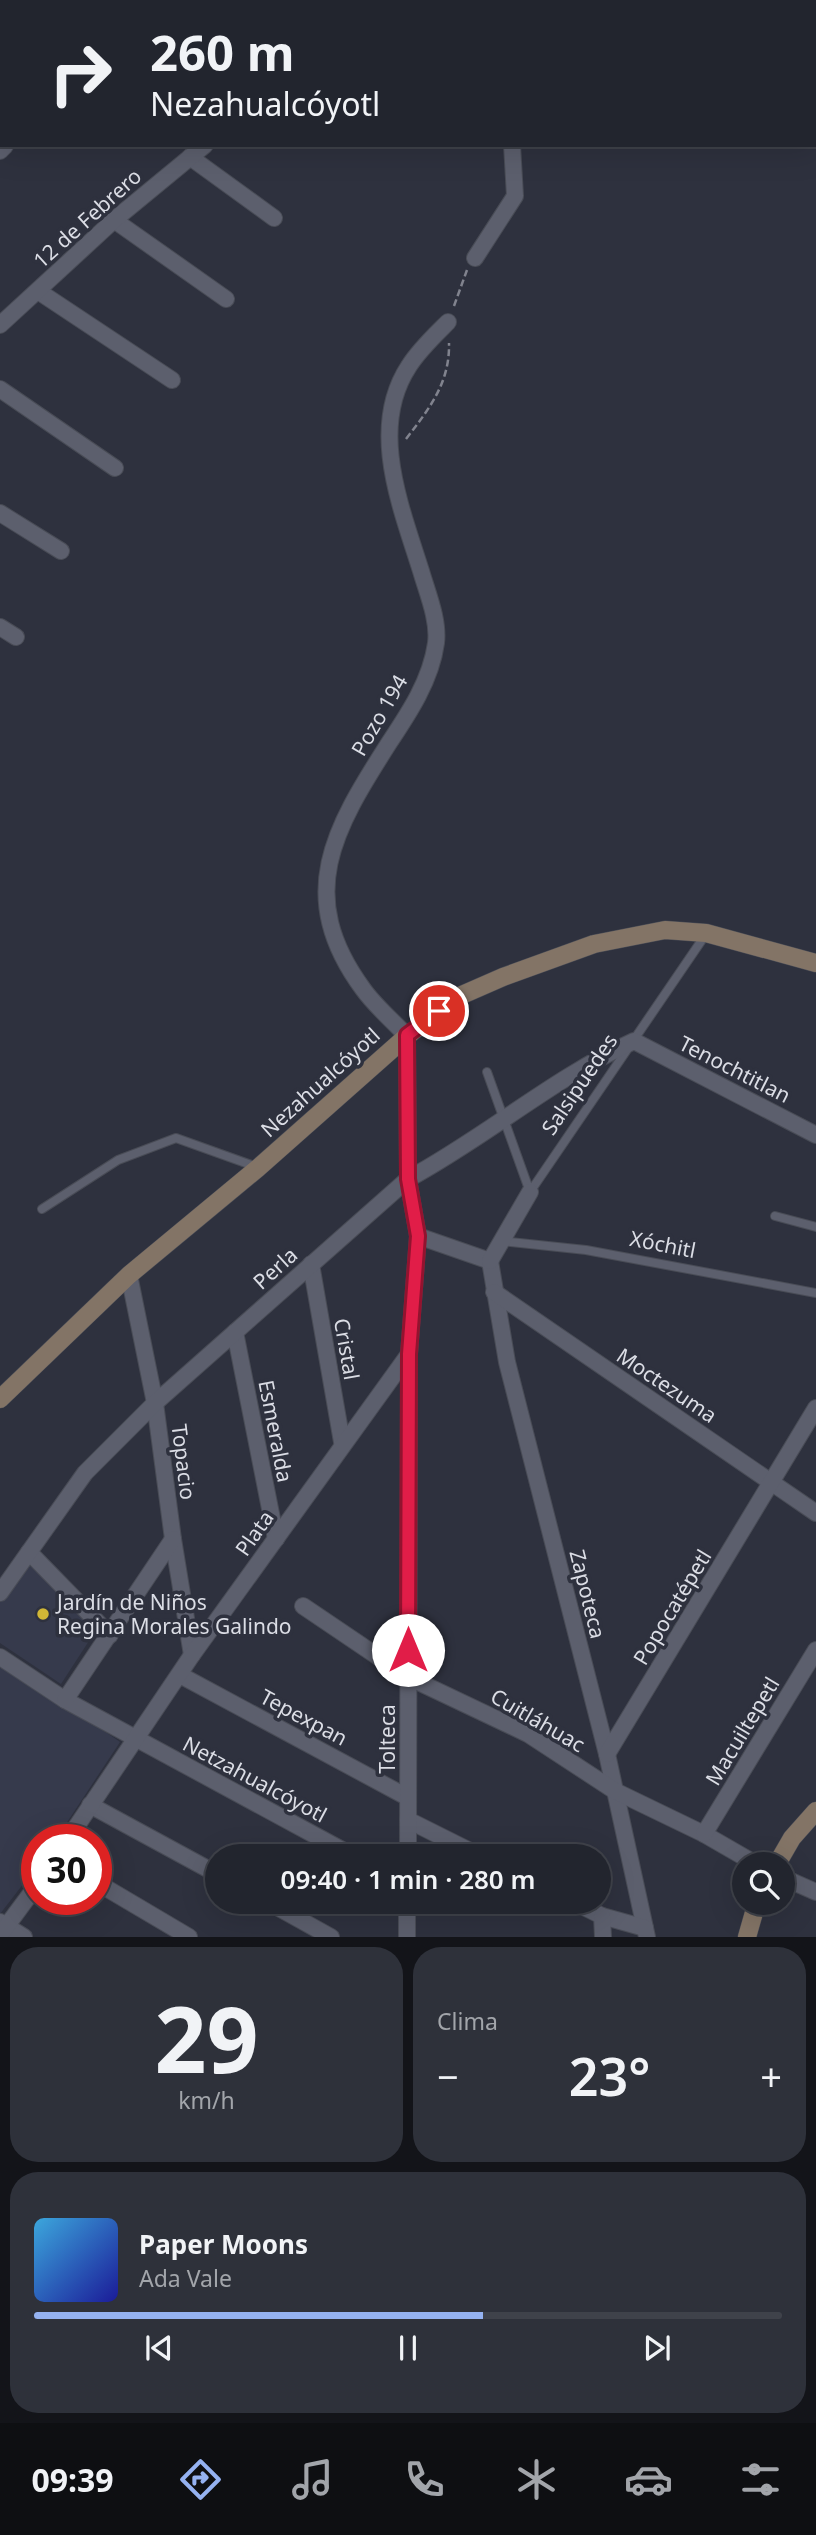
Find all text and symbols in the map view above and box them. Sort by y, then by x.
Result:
text: 260 m [150,19,295,85]
icon: right [35,28,126,119]
text: Nezahualcóyotl [150,82,380,125]
street label: 12 de Febrero [27,162,147,274]
street label: Pozo 194 [345,669,413,761]
pin [409,981,469,1041]
icon: arrive [420,992,458,1030]
street label: Nezahualcóyotl [254,1021,386,1143]
street label: Salsipuedes [535,1028,623,1140]
street label: Tenochtitlan [674,1029,796,1109]
street label: Xóchitl [628,1224,698,1264]
street label: Perla [247,1241,303,1295]
street label: Cristal [328,1316,366,1382]
street label: Moctezuma [611,1341,723,1429]
street label: Esmeralda [252,1378,300,1484]
street label: Topacio [165,1423,203,1501]
street label: Plata [228,1505,280,1561]
street label: Popocatépetl [627,1544,717,1670]
street label: Zapoteca [563,1547,613,1641]
place label: Jardín de Niños Regina Morales Galindo [55,1588,292,1640]
marker: Jardín de Niños Regina Morales Galindo [35,1606,51,1622]
position arrow [371,1613,445,1687]
street label: Macuiltepetl [699,1672,785,1790]
street label: Tepexpan [255,1682,353,1752]
street label: Cuitláhuac [486,1682,590,1758]
street label: Tolteca [373,1704,401,1774]
street label: Netzahualcóyotl [178,1729,332,1829]
speed limit sign: 30 [21,1824,112,1915]
map controls [732,1852,795,1915]
button: search [732,1852,795,1915]
text: 09:40 · 1 min · 280 m [281,1861,535,1897]
text: 29 [154,1976,259,2100]
text: Clima [437,2005,498,2037]
text: 23° [569,2040,650,2111]
text: − [437,2050,459,2102]
text: + [760,2050,782,2102]
text: km/h [178,2084,235,2116]
text: Paper Moons [139,2226,308,2262]
text: Ada Vale [139,2262,232,2294]
icon: previous [140,2329,178,2367]
icon: pause [389,2329,427,2367]
icon: next [638,2329,676,2367]
icon: directions [176,2455,225,2504]
icon: music [288,2455,337,2504]
icon: phone [400,2455,449,2504]
icon: climate [512,2455,561,2504]
icon: car [624,2455,673,2504]
icon: filters [736,2455,785,2504]
text: 09:39 [31,2458,114,2501]

